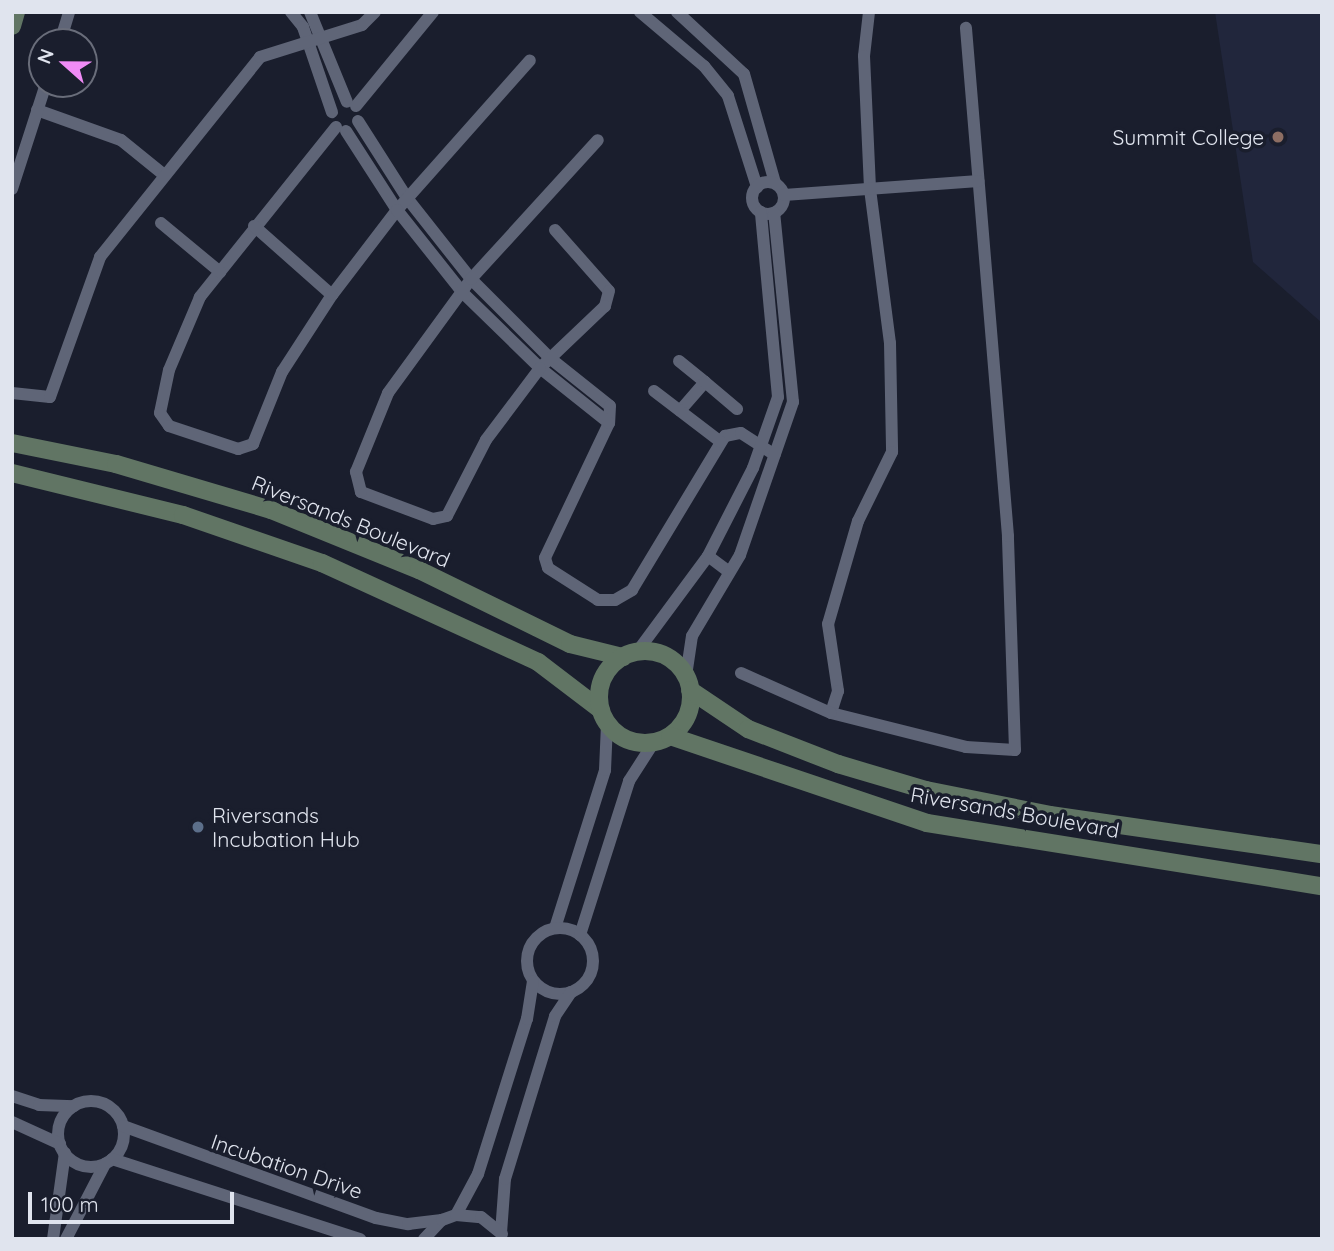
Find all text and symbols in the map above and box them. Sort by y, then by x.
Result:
north arrow [28,28,98,98]
text: N [32,45,59,67]
place label: Summit College [1112,124,1264,150]
marker: Summit College [1270,129,1286,145]
street label: Riversands Boulevard [248,470,454,572]
street label: Riversands Boulevard [909,781,1121,843]
place label: Riversands Incubation Hub [212,802,360,852]
marker: Riversands Incubation Hub [190,819,206,835]
street label: Incubation Drive [208,1128,366,1204]
scale bar [32,1178,238,1222]
text: 100 m [41,1191,99,1217]

